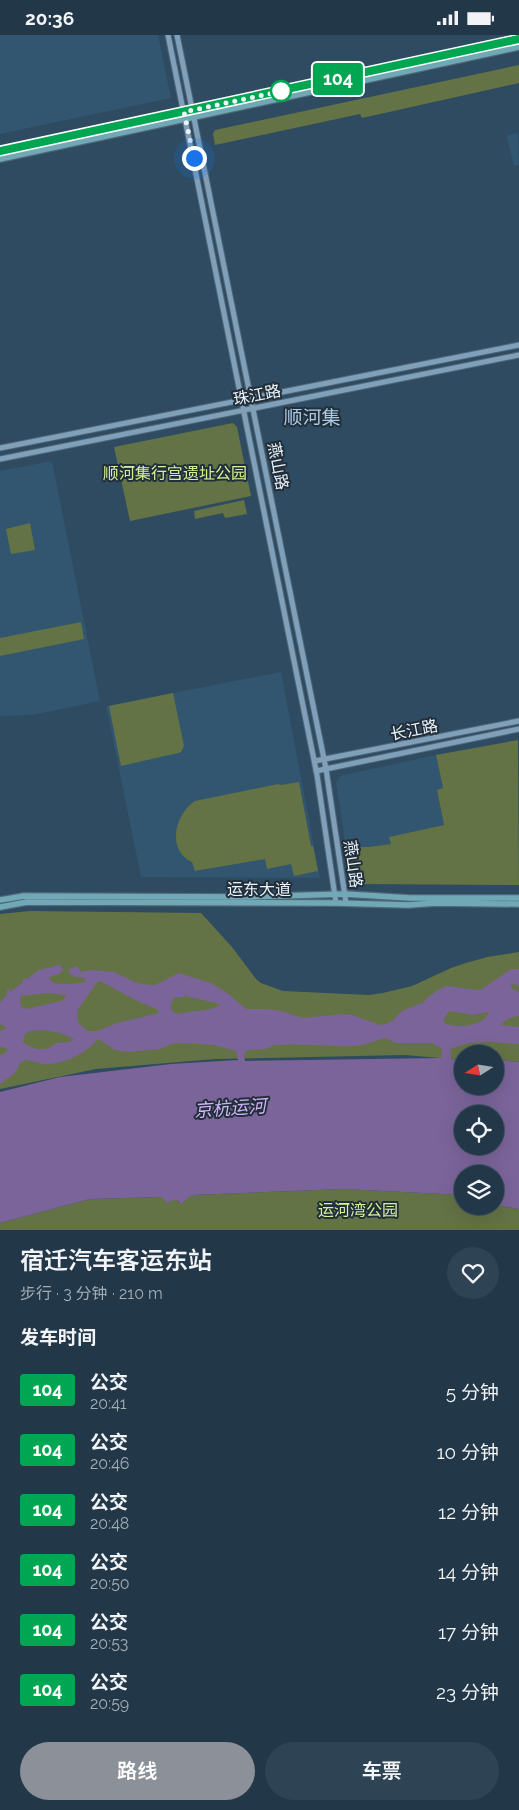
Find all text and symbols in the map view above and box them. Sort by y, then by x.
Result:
text: 20:36 [25,7,74,29]
line badge: 104 [309,63,367,95]
text: 104 [323,68,353,89]
unlabelled marker [270,80,292,102]
your location [182,146,207,171]
street label: 珠江路 [232,381,282,409]
district label: 顺河集 [283,406,341,428]
street label: 燕山路 [264,441,292,491]
park label: 顺河集行宫遗址公园 [103,464,247,483]
street label: 长江路 [389,716,439,744]
street label: 燕山路 [340,839,366,889]
street label: 运东大道 [227,880,291,899]
north arrow [454,1045,504,1095]
map controls [454,1045,504,1215]
water label: 京杭运河 [193,1095,270,1121]
button: locate [454,1105,504,1155]
button: layers [454,1165,504,1215]
park label: 运河湾公园 [318,1201,398,1220]
text: 宿迁汽车客运东站 [20,1246,212,1275]
button: heart [447,1247,499,1299]
text: 步行 · 3 分钟 · 210 m [20,1284,163,1303]
text: 发车时间 [20,1326,96,1348]
text: 公交 [90,1371,128,1393]
text: 104 [32,1379,63,1400]
text: 5 分钟 [446,1381,499,1403]
text: 20:41 [90,1394,127,1413]
text: 公交 [90,1431,128,1453]
text: 104 [32,1439,63,1460]
text: 10 分钟 [436,1441,499,1463]
text: 20:46 [90,1454,130,1473]
text: 公交 [90,1491,128,1513]
text: 104 [32,1499,63,1520]
text: 12 分钟 [438,1501,499,1523]
text: 20:48 [90,1514,129,1533]
text: 公交 [90,1551,128,1573]
text: 104 [32,1559,63,1580]
text: 14 分钟 [438,1561,499,1583]
text: 20:50 [90,1574,130,1593]
text: 公交 [90,1611,128,1633]
text: 104 [32,1619,63,1640]
text: 17 分钟 [438,1621,499,1643]
text: 20:53 [90,1634,128,1653]
text: 公交 [90,1671,128,1693]
text: 104 [32,1679,63,1700]
text: 23 分钟 [436,1681,499,1703]
text: 20:59 [90,1694,129,1713]
button: 路线 [20,1742,255,1800]
button: 车票 [265,1742,499,1800]

